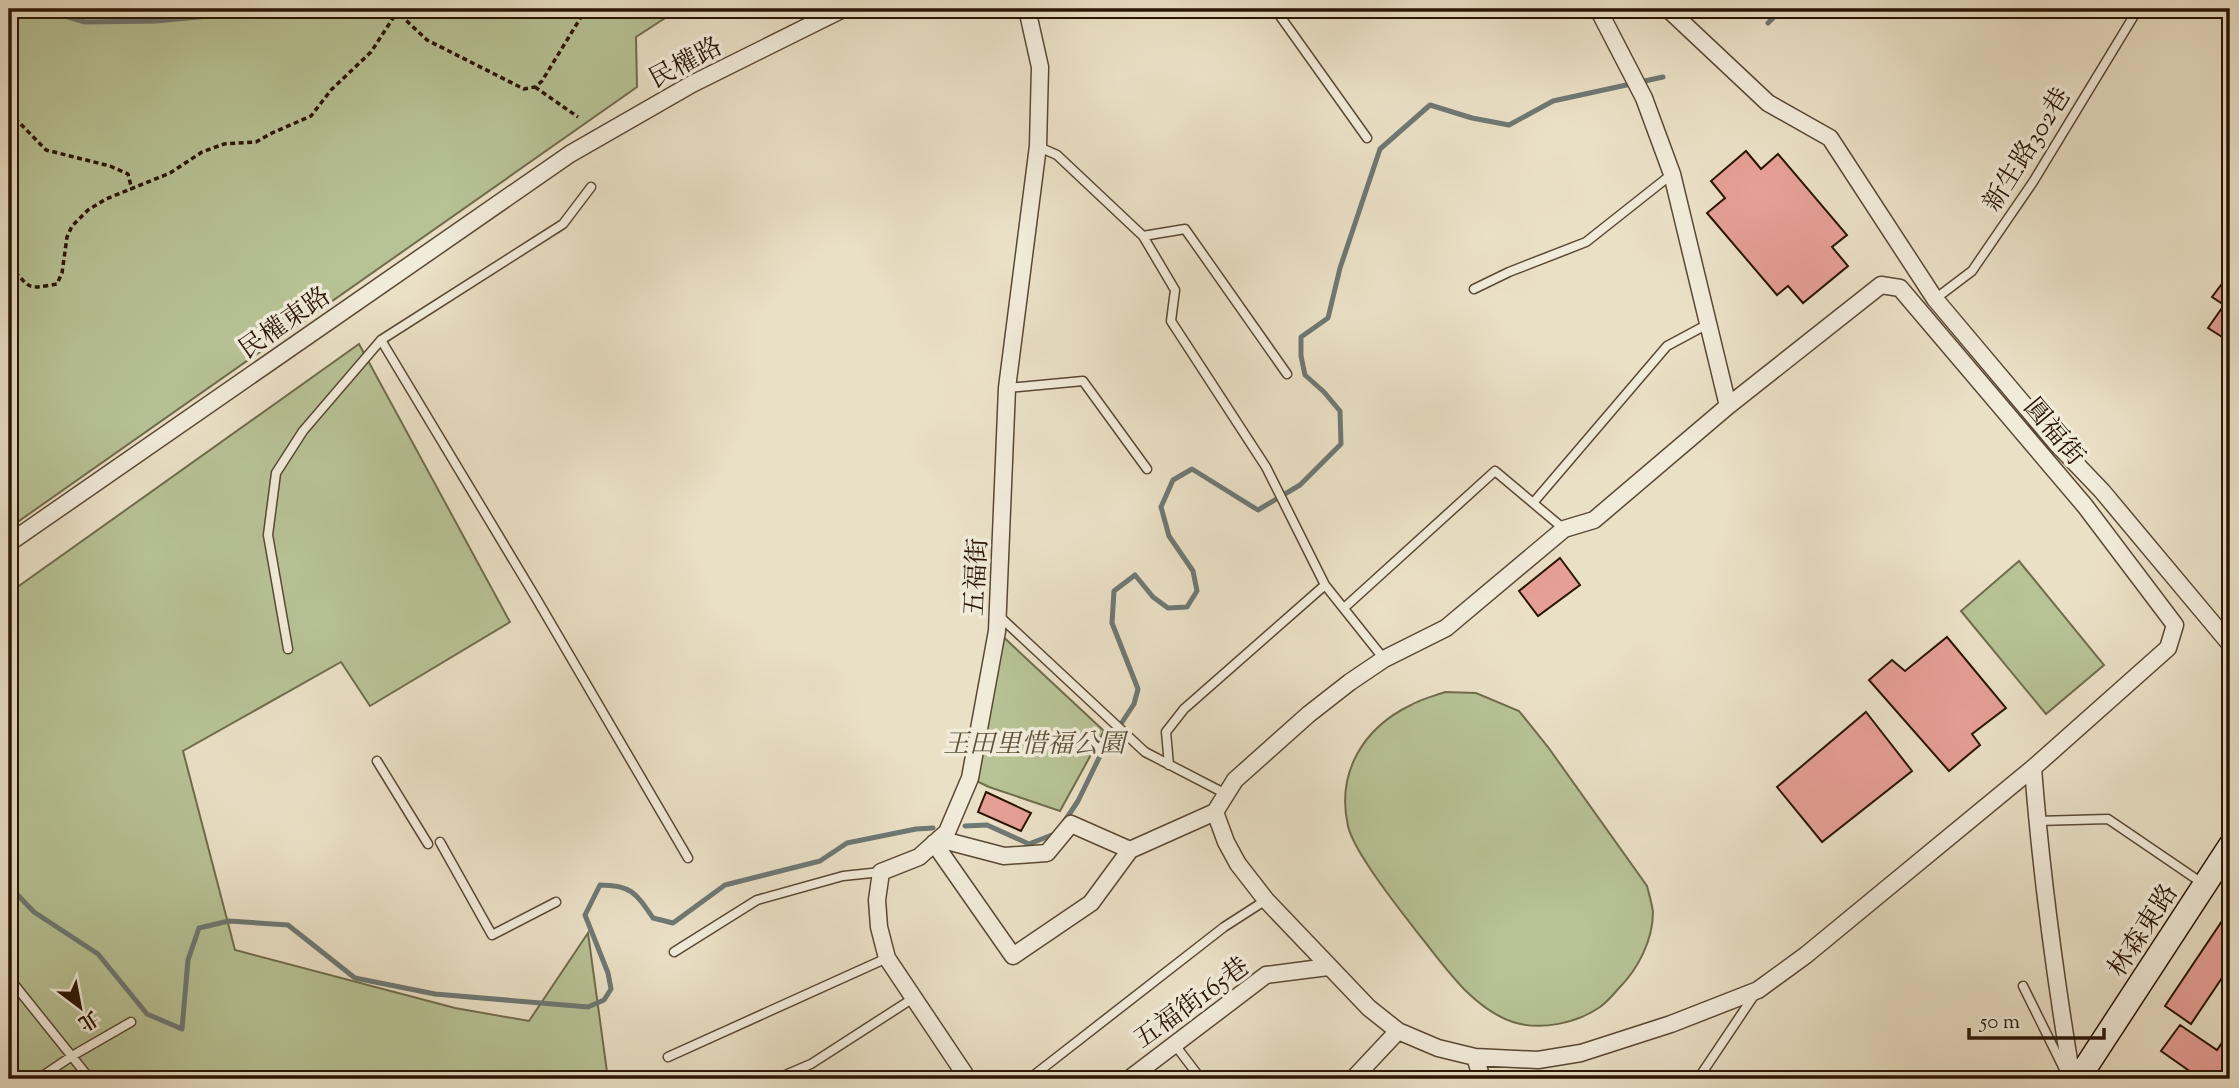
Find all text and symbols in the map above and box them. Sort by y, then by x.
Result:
street label: 民權路 [643,30,729,99]
street label: 新生路302巷 [1975,81,2081,219]
street label: 民權東路 [232,279,339,369]
street label: 圓福街 [2014,391,2092,474]
street label: 五福街 [957,537,998,617]
park label: 王田里惜福公園 [943,727,1129,764]
street label: 林森東路 [2100,878,2188,985]
street label: 五福街165巷 [1127,949,1258,1059]
north arrow [46,972,116,1042]
scale bar [1969,997,2104,1041]
text: 北 [72,1003,103,1036]
text: 50 m [1979,1008,2020,1038]

